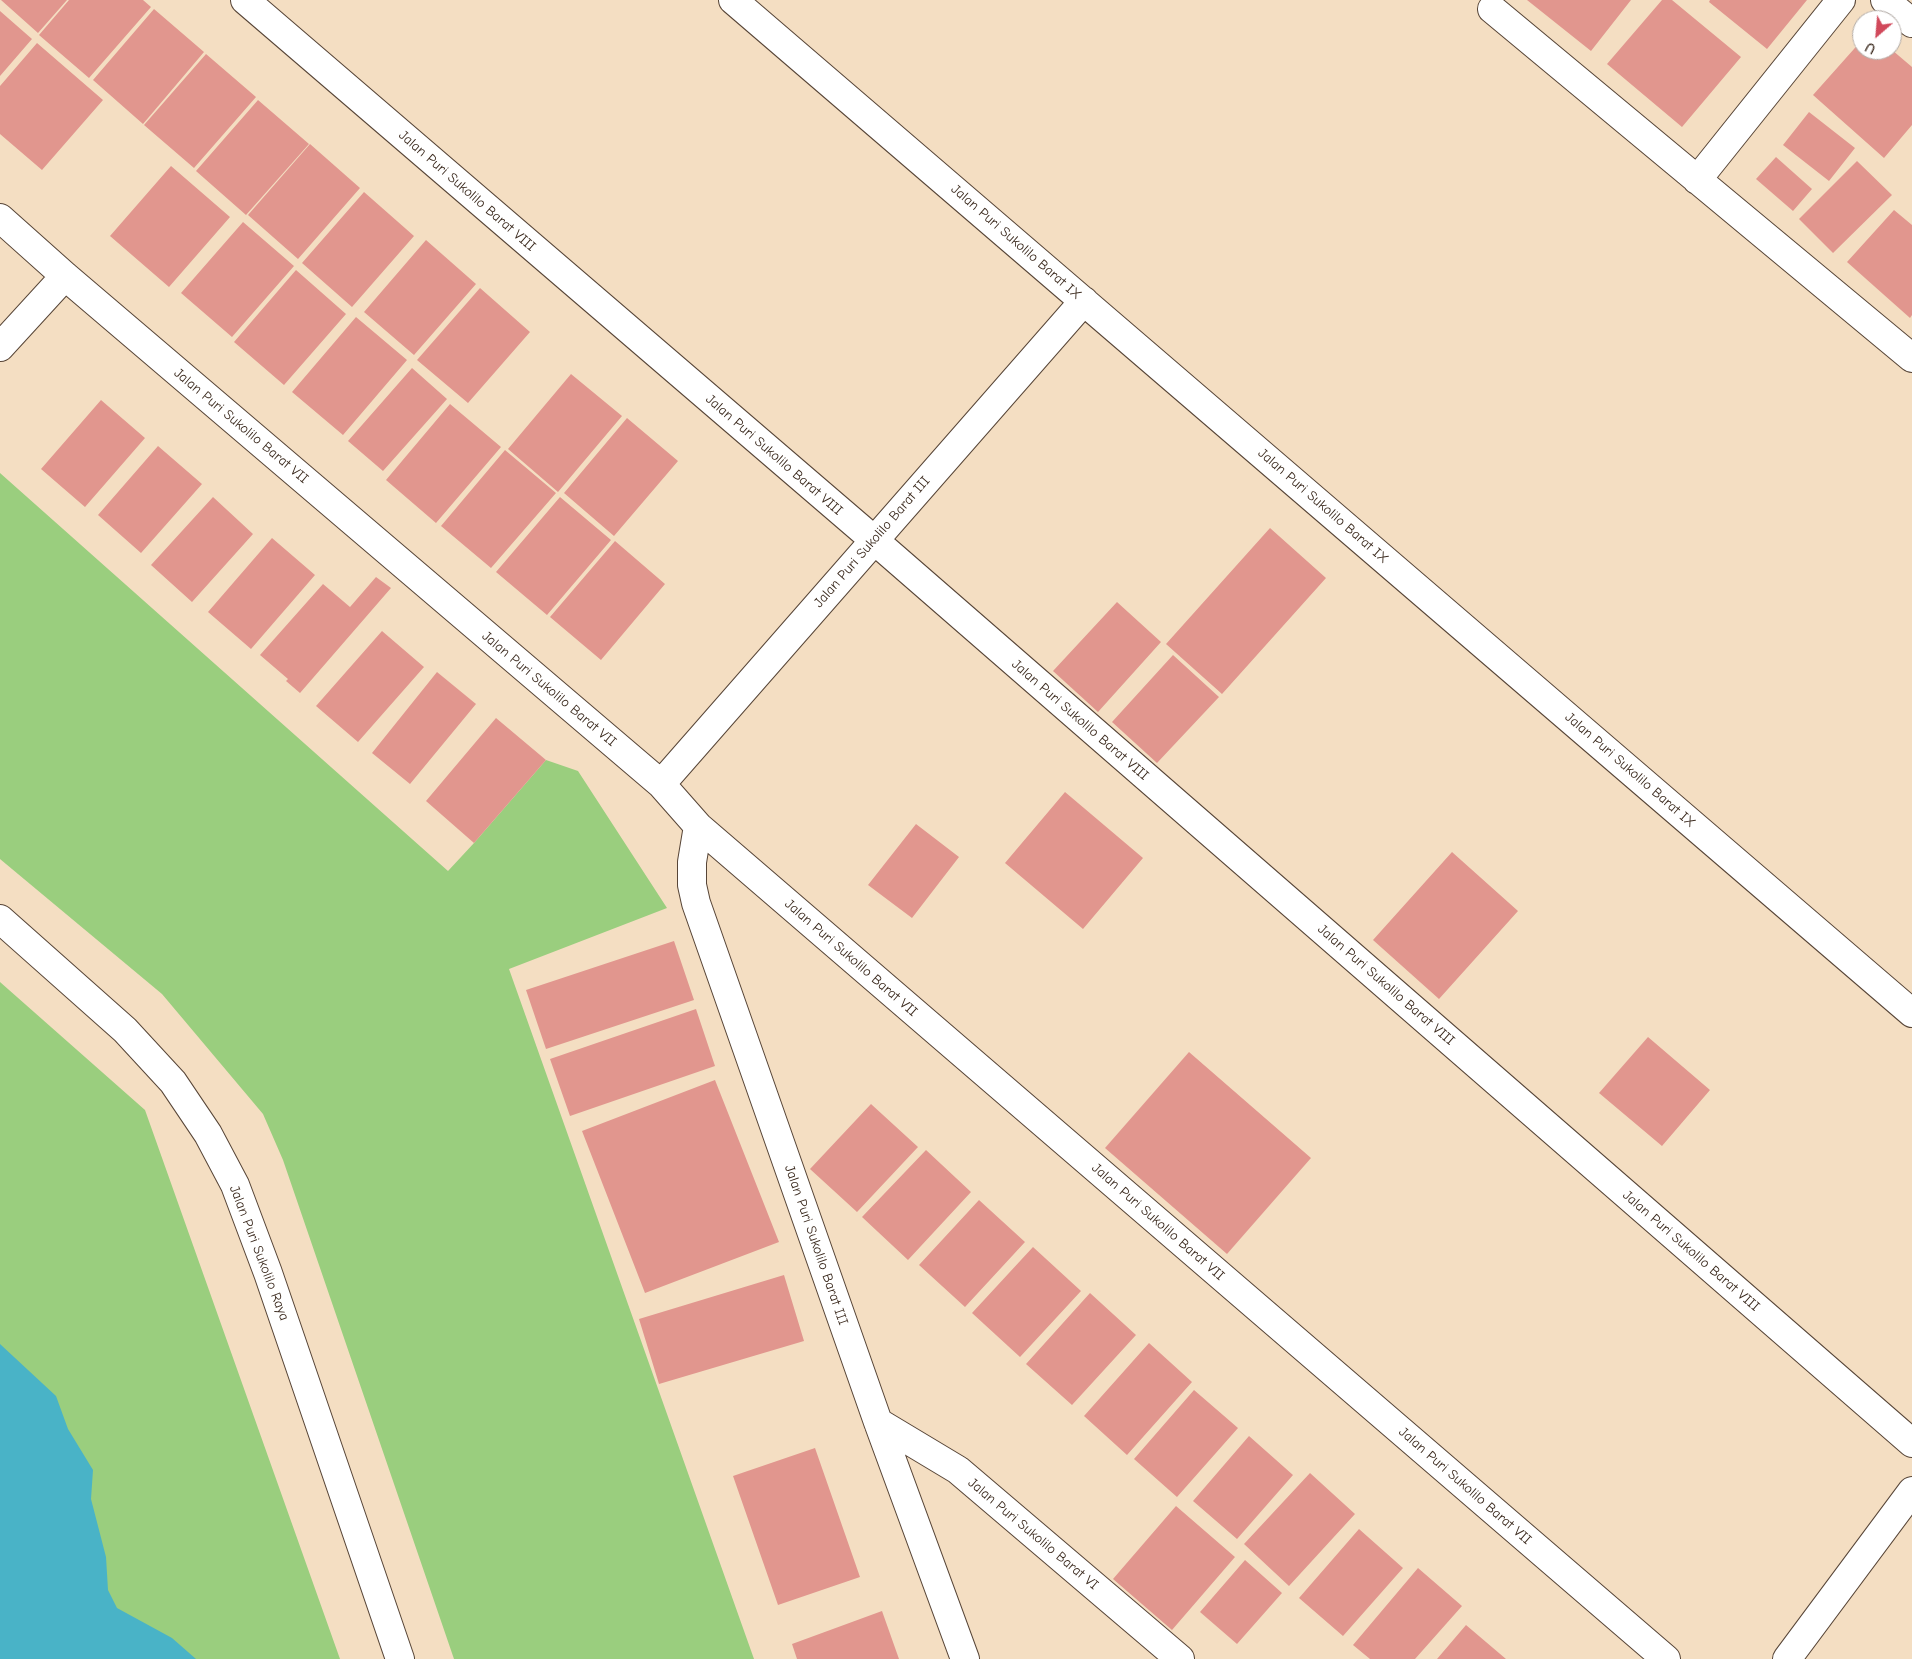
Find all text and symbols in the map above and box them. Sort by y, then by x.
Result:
north arrow [1852,10,1902,60]
text: U [1862,38,1878,58]
street label: Jalan Puri Sukolilo Barat VIII [395,127,539,255]
street label: Jalan Puri Sukolilo Barat IX [947,181,1085,303]
street label: Jalan Puri Sukolilo Barat VII [170,365,312,487]
street label: Jalan Puri Sukolilo Barat VIII [702,391,846,519]
street label: Jalan Puri Sukolilo Barat IX [1254,445,1392,567]
street label: Jalan Puri Sukolilo Barat III [810,473,934,611]
street label: Jalan Puri Sukolilo Barat VII [478,628,620,750]
street label: Jalan Puri Sukolilo Barat VIII [1008,656,1152,784]
street label: Jalan Puri Sukolilo Barat IX [1561,709,1699,831]
street label: Jalan Puri Sukolilo Barat VII [781,896,921,1020]
street label: Jalan Puri Sukolilo Barat VIII [1314,921,1458,1049]
street label: Jalan Puri Sukolilo Barat VII [1088,1160,1228,1284]
street label: Jalan Puri Sukolilo Barat III [781,1163,851,1327]
street label: Jalan Puri Sukolilo Raya [225,1183,293,1323]
street label: Jalan Puri Sukolilo Barat VIII [1619,1187,1763,1315]
street label: Jalan Puri Sukolilo Barat VII [1395,1424,1535,1548]
street label: Jalan Puri Sukolilo Barat VI [964,1475,1102,1593]

